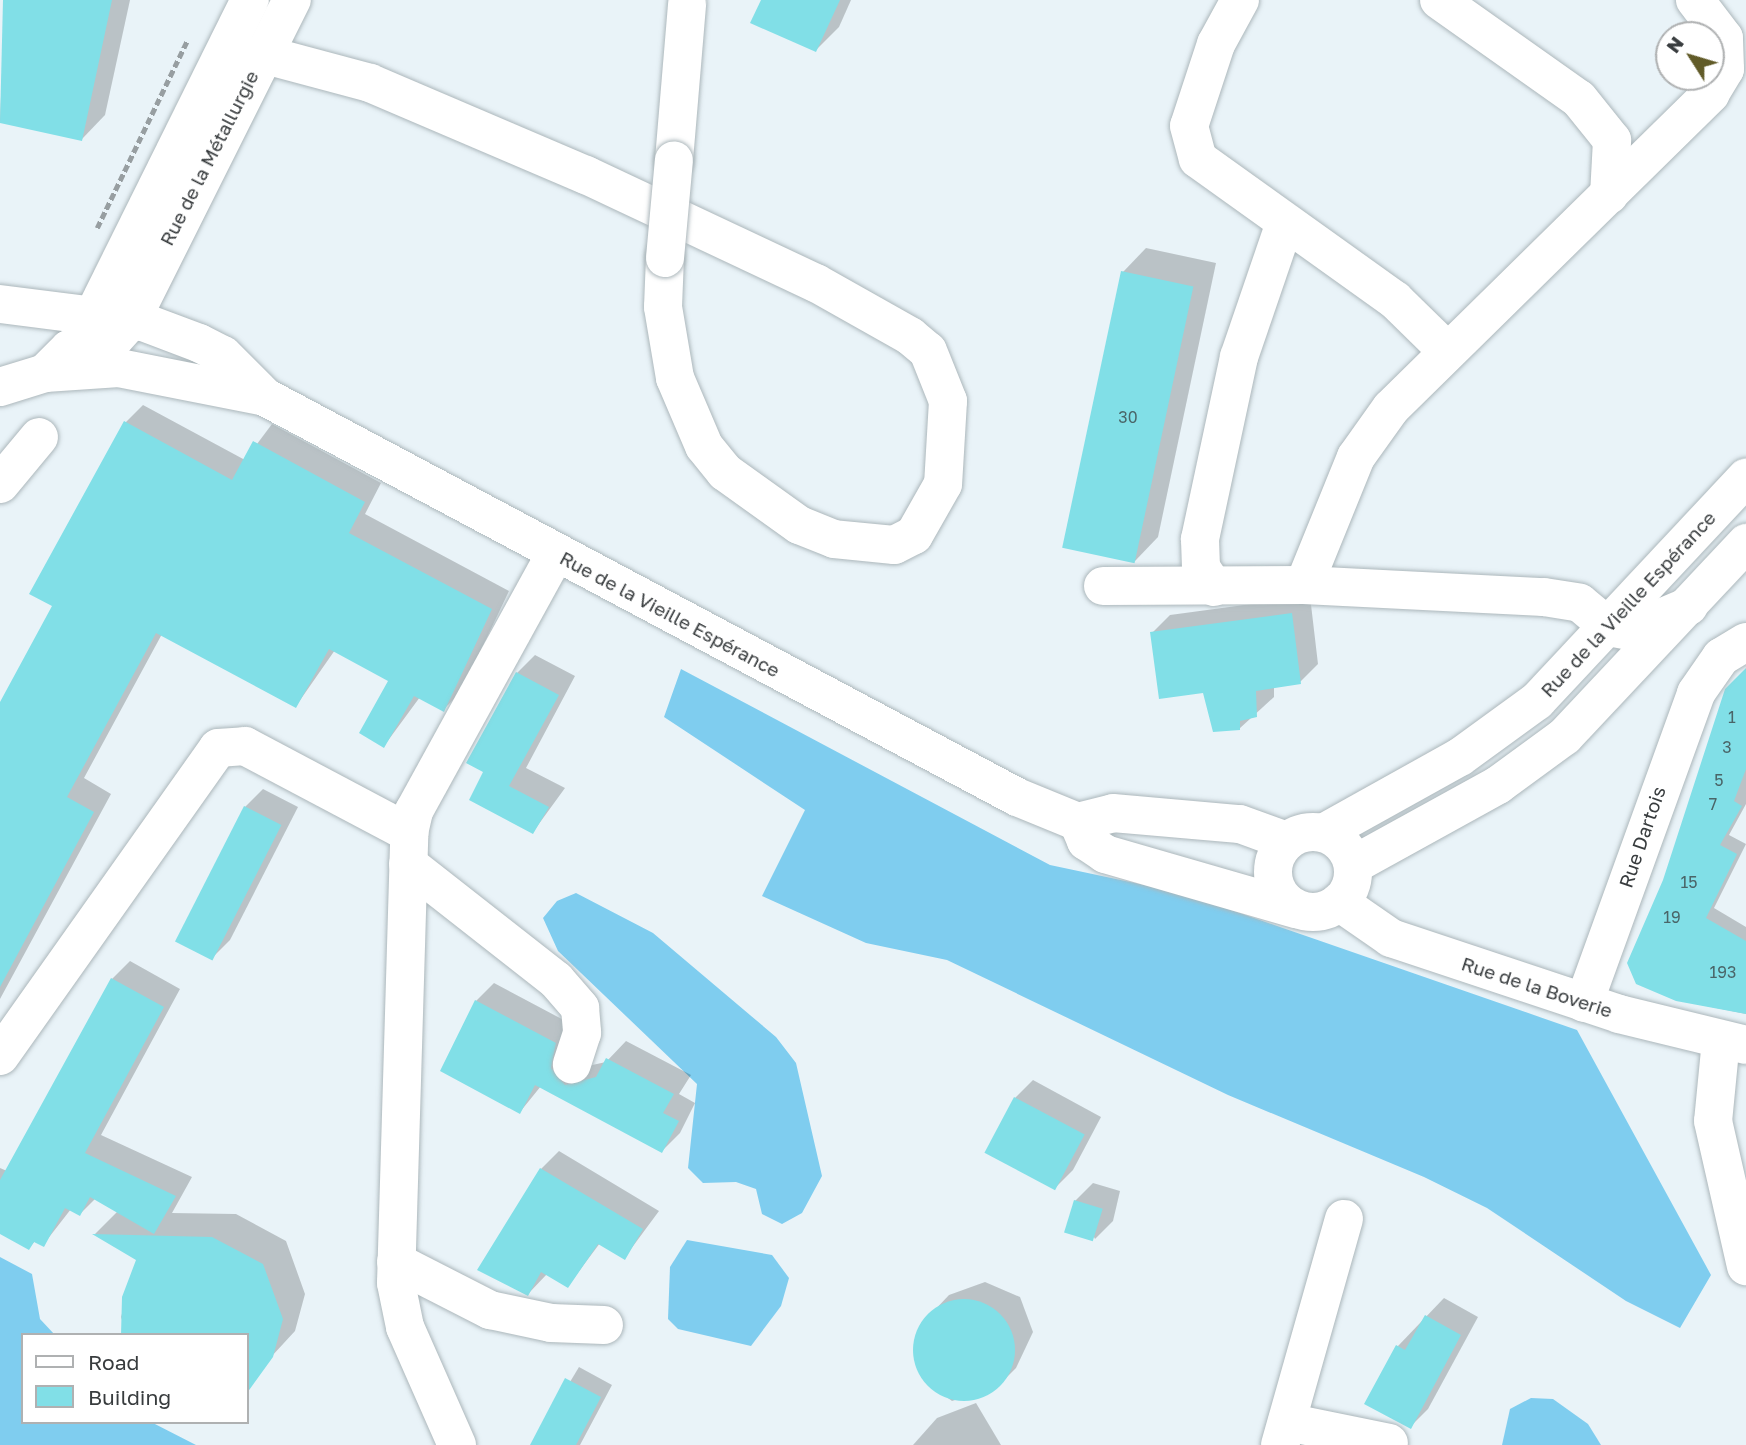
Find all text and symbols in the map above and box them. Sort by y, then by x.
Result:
north arrow [1655,21,1725,91]
text: N [1661,32,1688,57]
street label: Rue de la Métallurgie [155,67,263,249]
house number: 30 [1118,407,1138,427]
street label: Rue de la Vieille Espérance [1536,506,1720,702]
street label: Rue de la Vieille Espérance [556,546,784,682]
house number: 1 [1728,707,1736,727]
house number: 3 [1722,737,1732,757]
house number: 5 [1714,770,1724,790]
street label: Rue Dartois [1614,783,1670,891]
house number: 7 [1709,794,1717,814]
house number: 15 [1680,872,1698,892]
house number: 19 [1663,907,1681,927]
street label: Rue de la Boverie [1459,952,1615,1022]
house number: 193 [1710,962,1736,982]
legend [21,1333,248,1424]
text: Road [88,1349,139,1375]
text: Building [88,1384,171,1410]

